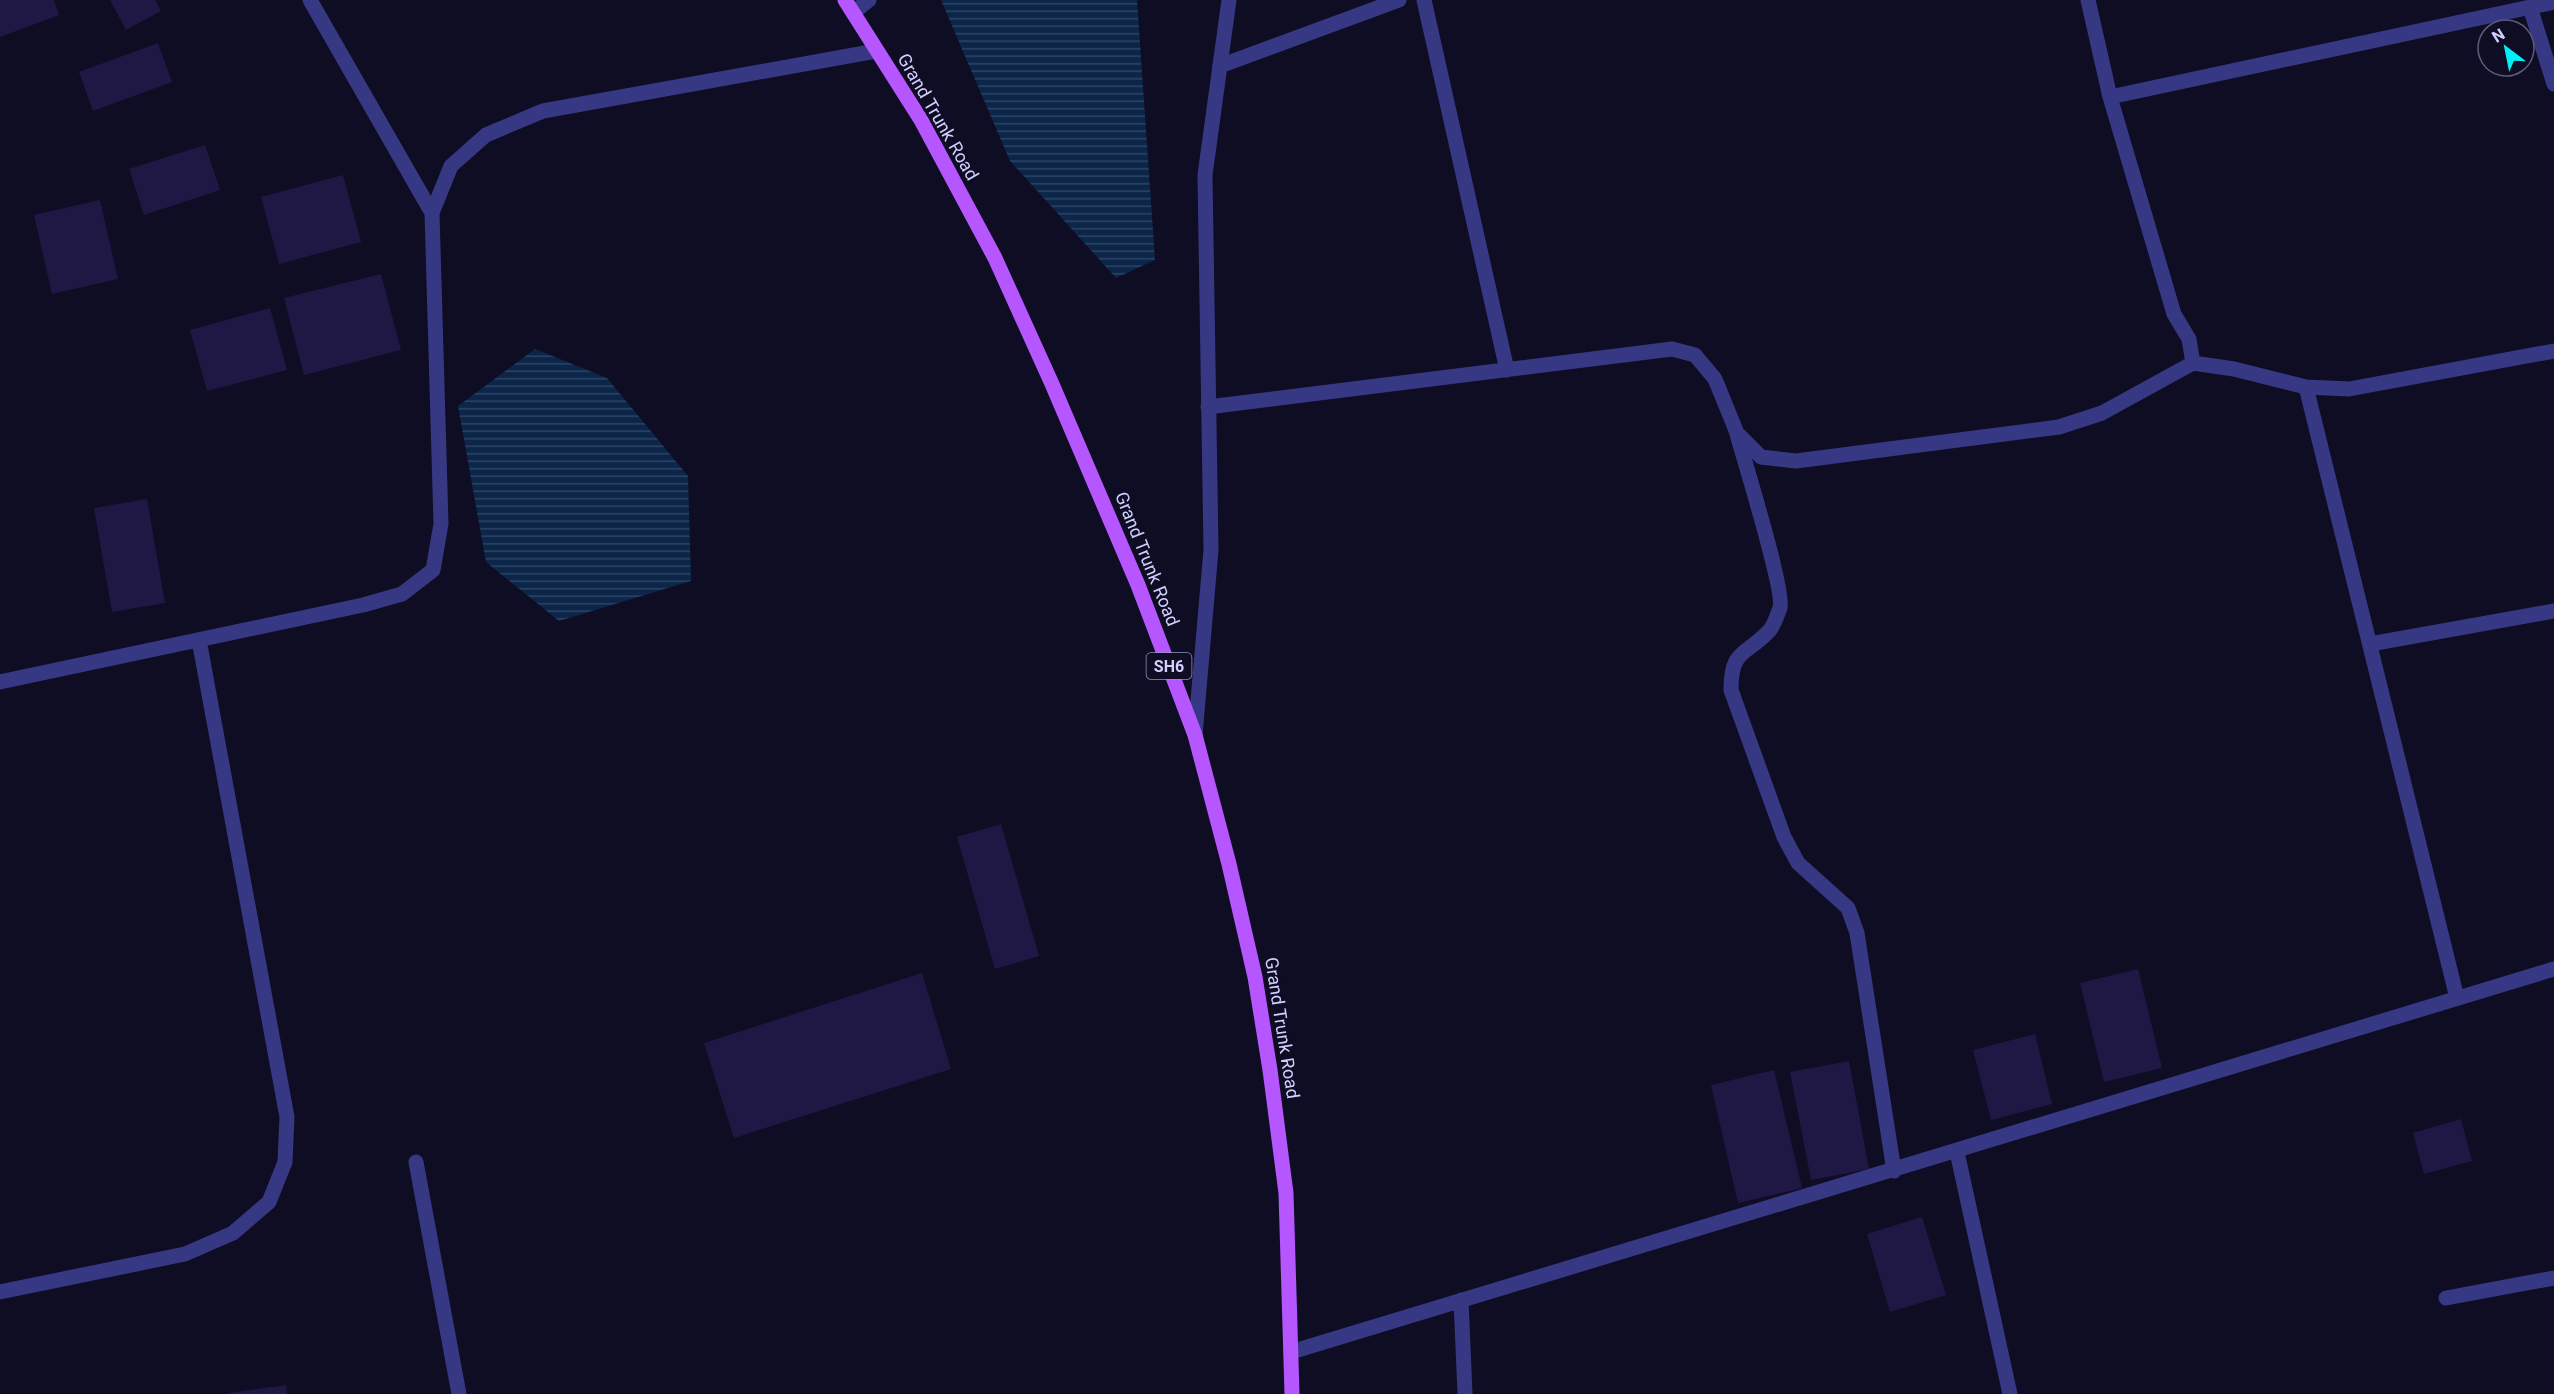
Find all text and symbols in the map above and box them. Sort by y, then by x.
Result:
north arrow [2476,18,2536,78]
text: N [2488,25,2508,47]
street label: Grand Trunk Road [894,50,983,184]
street label: Grand Trunk Road [1111,489,1184,629]
road number: SH6 [1146,653,1192,679]
street label: Grand Trunk Road [1261,956,1304,1100]

